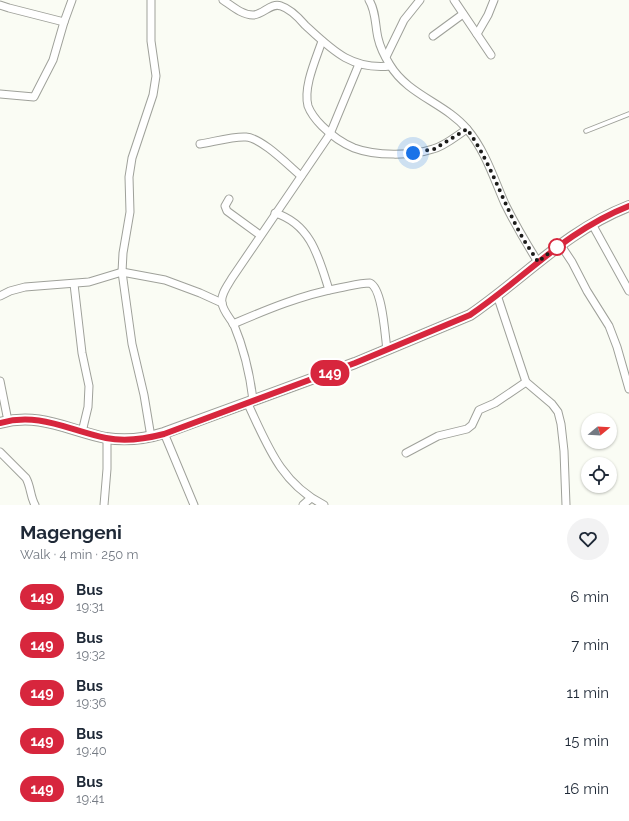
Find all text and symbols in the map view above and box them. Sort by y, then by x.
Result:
your location [403,143,423,163]
unlabelled marker [548,238,566,256]
line badge: 149 [307,360,353,386]
text: 149 [318,365,342,381]
north arrow [581,413,617,449]
map controls [581,413,617,493]
button: locate [581,457,617,493]
button: heart [567,518,609,560]
text: Magengeni [20,521,122,543]
text: Walk · 4 min · 250 m [20,547,138,562]
text: Bus [76,581,103,599]
text: 6 min [570,588,609,606]
text: 149 [30,589,54,605]
text: 19:31 [76,599,104,614]
text: Bus [76,629,103,647]
text: 7 min [571,636,609,654]
text: 149 [30,637,54,653]
text: 19:32 [76,647,105,662]
text: Bus [76,677,103,695]
text: 11 min [567,684,609,702]
text: 149 [30,685,54,701]
text: 19:36 [76,695,106,710]
text: Bus [76,725,103,743]
text: 15 min [565,732,609,750]
text: 149 [30,733,54,749]
text: 19:40 [76,743,107,758]
text: Bus [76,773,103,791]
text: 16 min [564,780,609,798]
text: 149 [30,781,54,797]
text: 19:41 [76,791,104,806]

